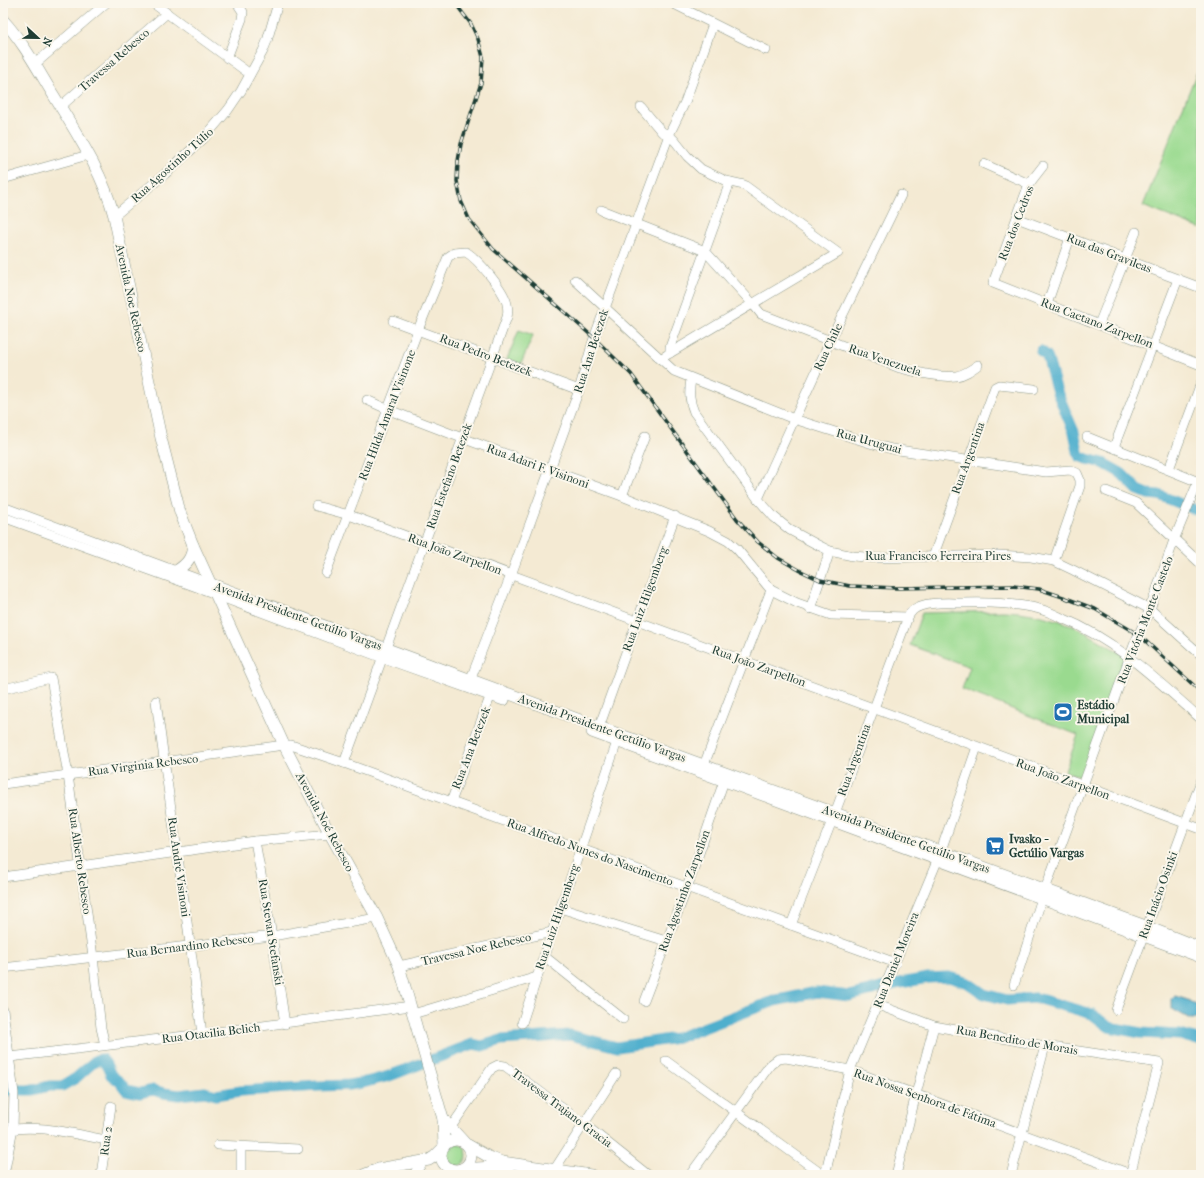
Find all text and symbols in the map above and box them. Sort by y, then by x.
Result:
north arrow [18,18,58,58]
street label: Travessa Rebesco [76,26,152,94]
text: N [39,35,54,48]
street label: Rua Agostinho Túlio [128,124,216,206]
street label: Rua dos Cedros [995,183,1037,262]
street label: Rua das Gravileas [1064,230,1154,276]
street label: Avenida Noe Rebesco [112,242,149,353]
street label: Rua Caetano Zarpellon [1039,295,1155,351]
street label: Rua Ana Betezek [571,306,611,395]
street label: Rua Chile [811,321,845,373]
street label: Rua Pedro Betezek [438,331,535,379]
street label: Rua Venezuela [847,341,924,379]
street label: Rua Hilda Amaral Visinone [356,347,419,483]
street label: Rua Estefano Betezek [423,420,475,531]
street label: Rua Argentina [948,420,988,496]
street label: Rua Uruguai [835,426,904,457]
street label: Rua Adari F. Visinoni [485,441,592,491]
street label: Rua João Zarpellon [406,530,504,578]
street label: Rua Luiz Hilgemberg [619,544,671,654]
street label: Rua Francisco Ferreira Pires [865,549,1012,563]
street label: Rua Vitória Monte Castelo [1114,554,1176,686]
street label: Avenida Presidente Getúlio Vargas [211,579,384,653]
street label: Rua João Zarpellon [710,642,808,690]
street label: Avenida Presidente Getúlio Vargas [515,691,688,765]
place label: Estádio Municipal [1076,698,1130,727]
sports icon: Estádio Municipal [1052,701,1074,723]
street label: Rua Ana Betezek [449,704,494,791]
street label: Rua Argentina [834,722,874,798]
street label: Rua Virginia Rebesco [87,751,199,779]
street label: Rua João Zarpellon [1014,755,1112,803]
street label: Avenida Noé Rebesco [292,769,357,874]
street label: Avenida Presidente Getúlio Vargas [819,802,992,876]
street label: Rua Alberto Rebesco [66,807,94,915]
street label: Rua Alfredo Nunes do Nascimento [505,815,675,889]
street label: Rua André Visinoni [165,816,193,918]
street label: Rua Agostinho Zarpellon [655,828,713,954]
place label: Ivasko - Getúlio Vargas [1009,832,1085,861]
supermarket icon: Ivasko - Getúlio Vargas [984,835,1006,857]
street label: Rua Inácio Osinki [1136,849,1180,941]
street label: Rua Luiz Hilgemberg [532,862,582,972]
street label: Rua Stevan Stefanski [256,878,286,987]
street label: Rua Daniel Moreira [870,910,922,1010]
street label: Travessa Noe Rebesco [420,930,532,968]
street label: Rua Bernardino Rebesco [126,931,254,961]
street label: Rua Otacilia Belich [161,1020,261,1046]
street label: Rua Benedito de Morais [955,1022,1080,1058]
street label: Travessa Trajano Gracia [509,1066,615,1151]
street label: Rua Nossa Senhora de Fátima [852,1066,999,1131]
street label: Rua 2 [97,1125,115,1157]

